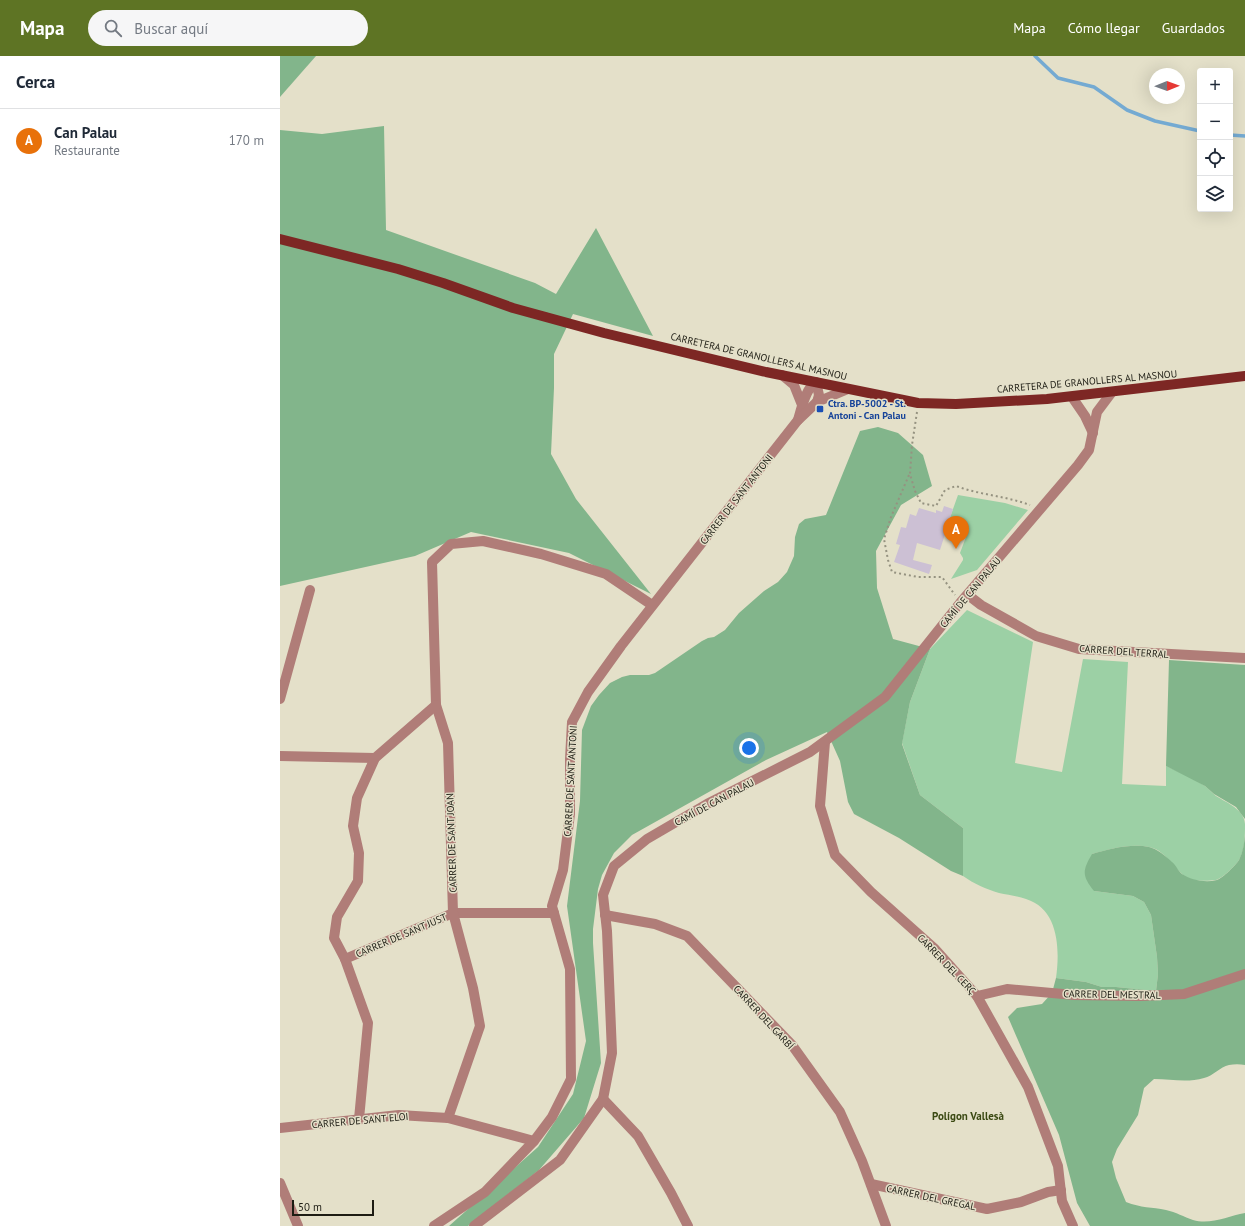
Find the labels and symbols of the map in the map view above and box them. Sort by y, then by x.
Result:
north arrow [1149,68,1185,104]
street label: CARRETERA DE GRANOLLERS AL MASNOU [669,330,848,383]
street label: CARRETERA DE GRANOLLERS AL MASNOU [996,367,1178,396]
place label: Ctra. BP-5002 - St. Antoni - Can Palau [828,397,907,422]
marker: Ctra. BP-5002 - St. Antoni - Can Palau [815,404,825,414]
street label: CARRER DE SANT ANTONI [697,451,776,547]
pin: A [943,516,969,549]
street label: CAMÍ DE CAN PALAU [937,554,1004,630]
street label: CARRER DEL TERRAL [1079,642,1169,661]
street label: CARRER DE SANT ANTONI [561,725,580,837]
your location [739,738,759,758]
street label: CAMÍ DE CAN PALAU [672,776,756,829]
street label: CARRER DE SANT JOAN [443,793,460,893]
street label: CARRER DE SANT JUST [354,910,449,961]
street label: CARRER DEL CERÇ [915,931,979,997]
street label: CARRER DEL GARBÍ [731,982,797,1052]
street label: CARRER DEL MESTRAL [1063,987,1161,1002]
district label: Polígon Vallesà [932,1109,1004,1123]
street label: CARRER DE SANT ELOI [311,1110,409,1131]
street label: CARRER DEL GREGAL [885,1182,977,1213]
scale bar [292,1198,374,1217]

